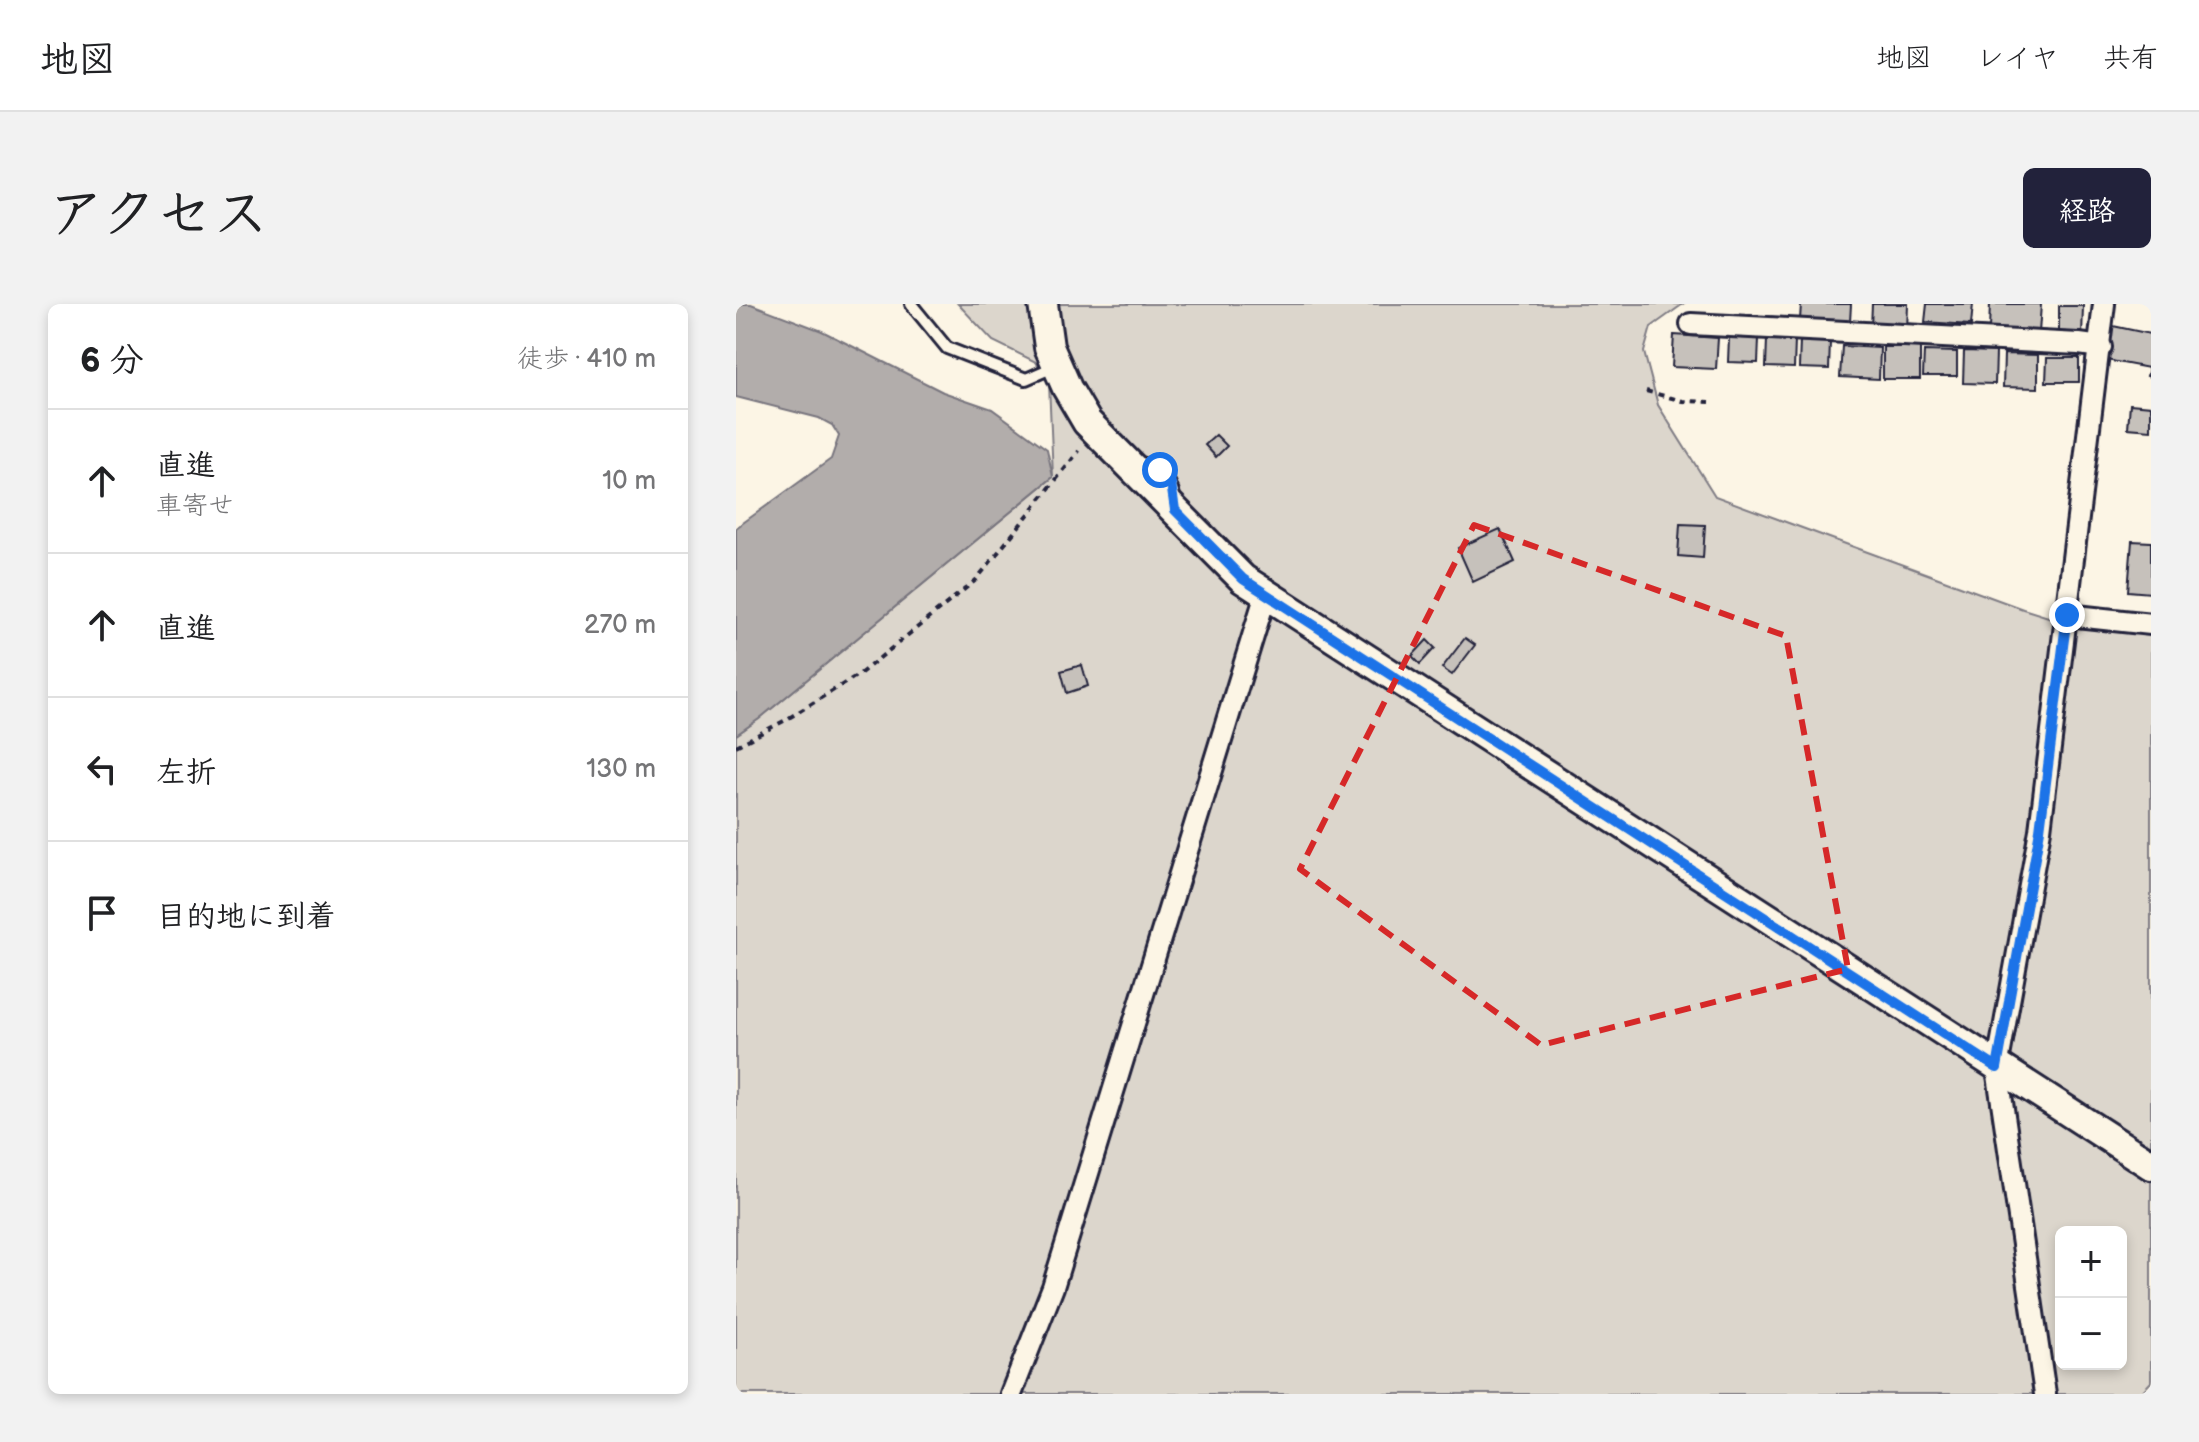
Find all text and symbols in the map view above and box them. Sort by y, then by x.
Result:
text: 地図 [40,38,116,83]
text: 地図 [1876,42,1932,75]
text: レイヤ [1976,42,2059,75]
text: 共有 [2103,42,2159,75]
button: 経路 [2023,168,2151,248]
text: アクセス [48,182,269,249]
text: 6 分 [80,340,144,381]
text: 徒歩 · 410 m [517,344,656,375]
text: 直進 [156,448,216,484]
route start [1142,452,1178,488]
icon: ahead [80,459,124,503]
text: 10 m [602,466,656,497]
text: 車寄せ [156,491,234,522]
route end [2049,597,2085,633]
icon: ahead [80,603,124,647]
text: 270 m [584,610,656,641]
text: 直進 [156,611,216,647]
icon: left [80,747,124,791]
text: 130 m [586,754,656,785]
text: 左折 [156,755,216,791]
icon: arrive [80,891,124,935]
text: 目的地に到着 [156,899,336,935]
map controls [2055,1226,2127,1370]
button: + [2055,1226,2127,1298]
button: − [2055,1298,2127,1370]

